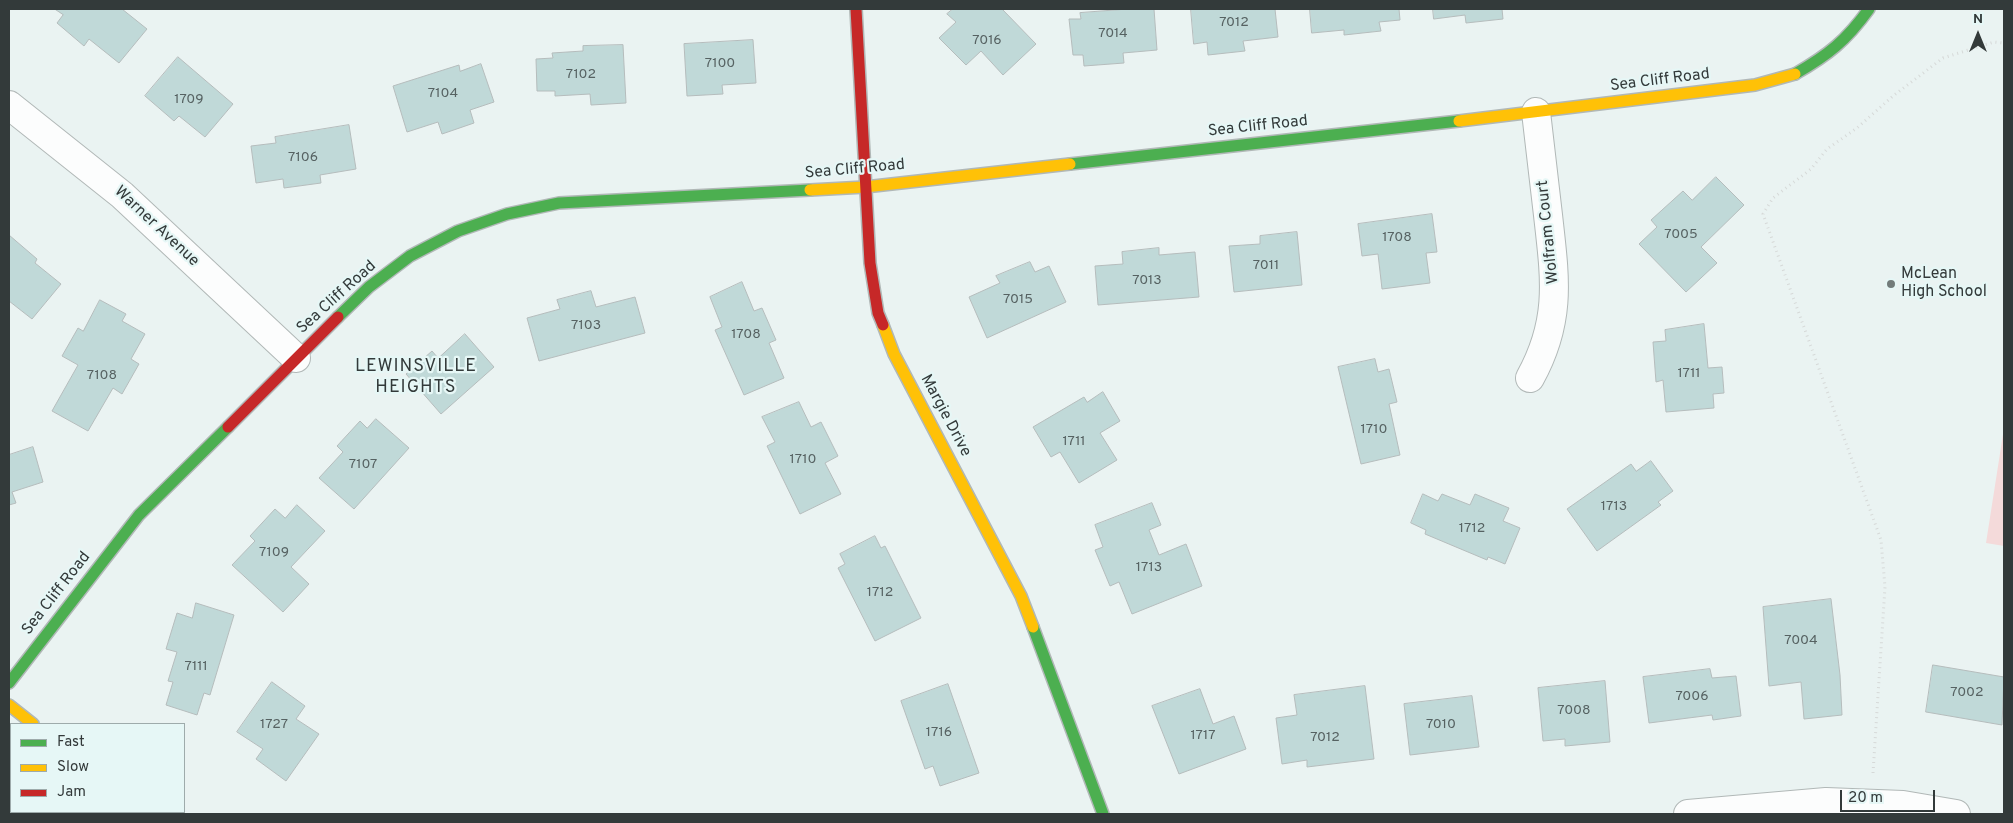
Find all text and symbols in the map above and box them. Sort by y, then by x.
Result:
north arrow [1953,10,2003,60]
text: N [1973,11,1983,28]
house number: 7012 [1219,15,1249,31]
house number: 7014 [1098,26,1128,42]
house number: 7016 [972,33,1002,49]
house number: 7100 [705,56,735,72]
street label: Sea Cliff Road [1609,65,1711,97]
house number: 7102 [566,67,596,83]
house number: 7104 [428,86,458,102]
house number: 1709 [174,92,204,108]
street label: Sea Cliff Road [1207,112,1309,142]
house number: 7106 [288,150,318,166]
street label: Sea Cliff Road [804,156,906,184]
street label: Wolfram Court [1534,179,1564,285]
street label: Warner Avenue [109,183,203,271]
house number: 7005 [1664,227,1698,243]
house number: 1708 [1382,230,1412,246]
street label: Sea Cliff Road [293,257,381,339]
house number: 7011 [1253,258,1279,274]
place label: McLean High School [1901,265,1987,303]
house number: 7013 [1132,273,1162,289]
marker: McLean High School [1885,278,1897,290]
house number: 7015 [1003,292,1033,308]
house number: 7103 [571,318,601,334]
house number: 1708 [731,327,761,343]
district label: LEWINSVILLE HEIGHTS [354,356,478,398]
house number: 1711 [1677,366,1701,382]
house number: 7108 [87,368,117,384]
street label: Margie Drive [915,372,975,460]
house number: 1710 [1361,422,1387,438]
house number: 1711 [1062,434,1086,450]
house number: 1710 [790,452,816,468]
house number: 7107 [349,457,377,473]
house number: 1713 [1601,499,1627,515]
house number: 1712 [1459,521,1485,537]
house number: 7109 [259,545,289,561]
street label: Sea Cliff Road [19,549,95,639]
house number: 1713 [1136,560,1162,576]
house number: 1712 [867,585,893,601]
house number: 7004 [1784,633,1818,649]
house number: 7111 [184,659,208,675]
house number: 7002 [1950,685,1984,701]
house number: 7006 [1675,689,1709,705]
house number: 7008 [1557,703,1591,719]
house number: 1727 [260,717,288,733]
house number: 7010 [1426,717,1456,733]
legend [10,723,185,813]
house number: 1716 [926,725,952,741]
house number: 1717 [1190,728,1216,744]
house number: 7012 [1310,730,1340,746]
text: Fast [57,733,85,752]
text: Slow [57,758,89,777]
scale bar [1843,780,1938,812]
text: Jam [57,783,86,802]
text: 20 m [1848,789,1883,808]

